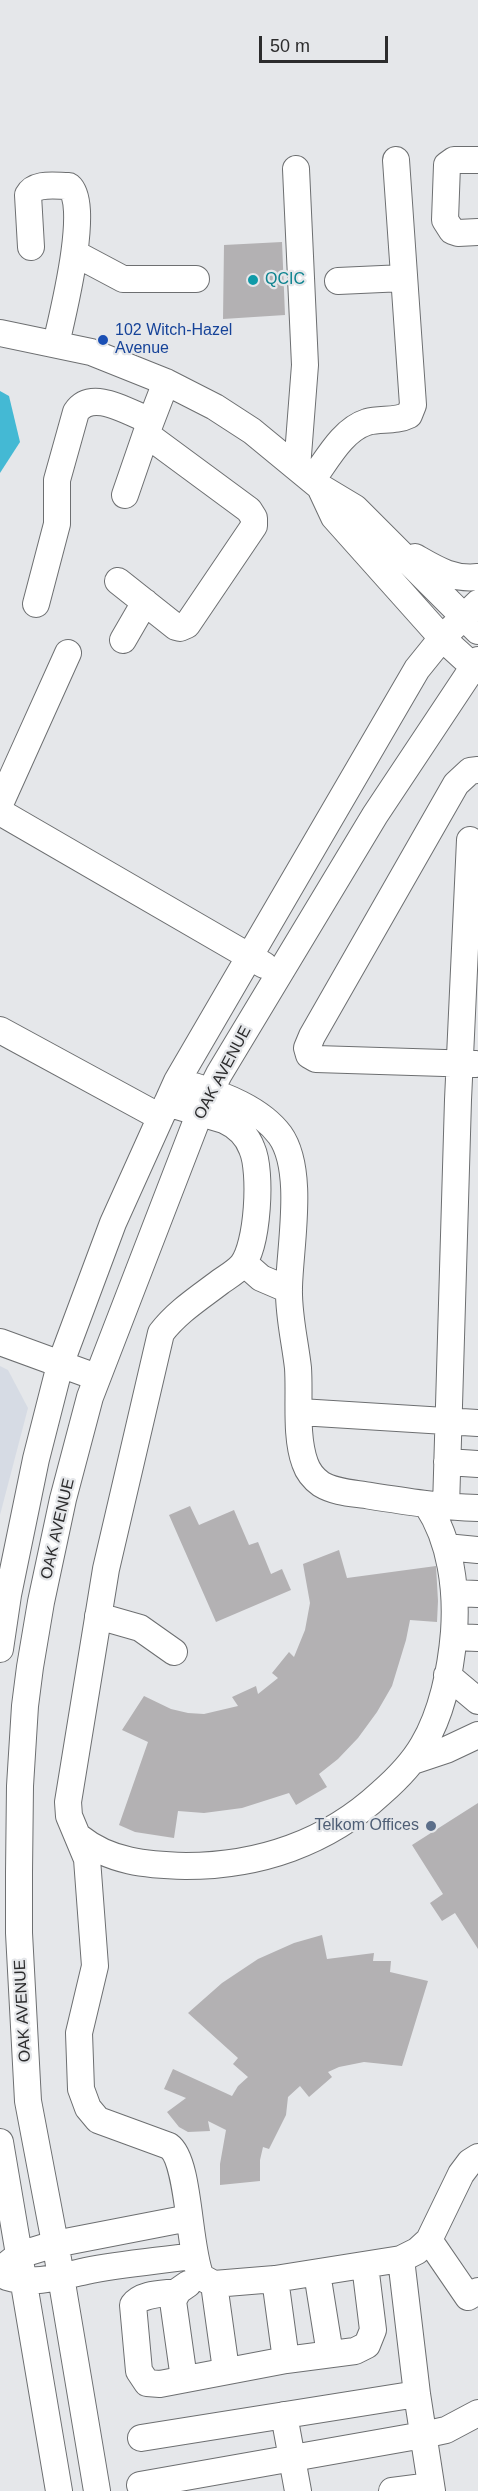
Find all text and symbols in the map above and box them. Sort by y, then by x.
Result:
scale bar [262,24,391,62]
text: 50 m [270,36,310,56]
place label: QCIC [265,270,305,290]
marker: QCIC [246,273,260,287]
place label: 102 Witch-Hazel Avenue [115,321,232,359]
marker: 102 Witch-Hazel Avenue [96,333,110,347]
street label: OAK AVENUE [190,1023,256,1123]
street label: OAK AVENUE [37,1477,79,1581]
place label: Telkom Offices [314,1816,419,1836]
marker: Telkom Offices [424,1819,438,1833]
street label: OAK AVENUE [11,1959,35,2063]

